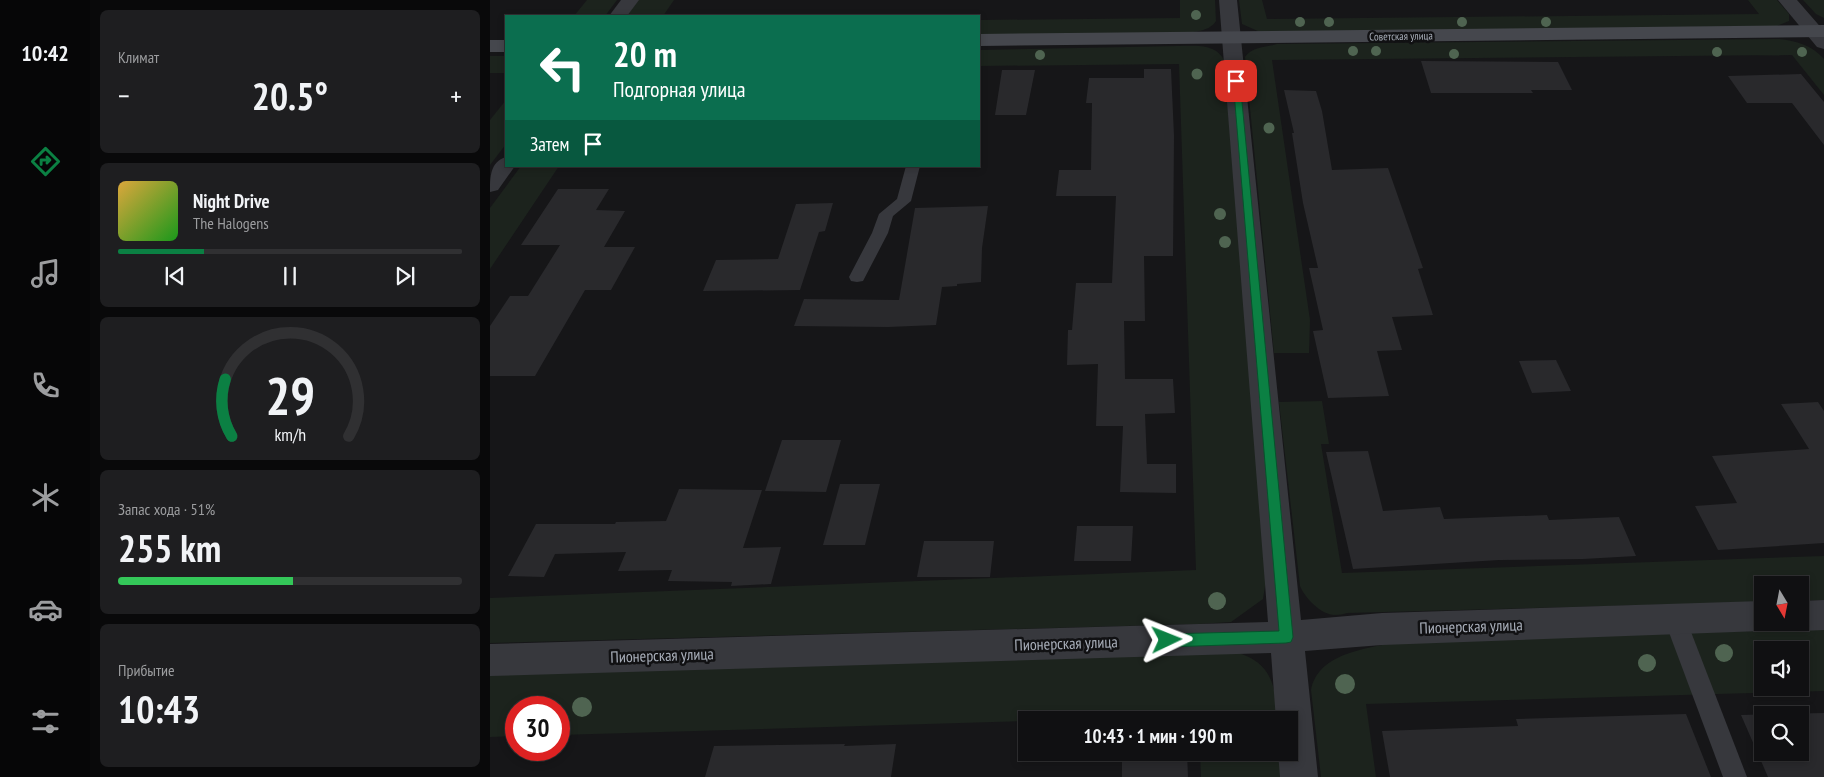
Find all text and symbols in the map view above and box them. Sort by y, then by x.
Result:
street label: Советская улица [1369,28,1433,44]
text: 20 m [613,31,677,77]
icon: left [530,35,595,100]
text: 10:42 [21,39,69,67]
text: Климат [118,47,159,67]
pin [1215,60,1257,102]
icon: arrive [1222,67,1250,95]
text: 20.5° [252,71,328,120]
text: Подгорная улица [613,75,746,103]
text: − [118,77,130,114]
text: + [450,77,462,114]
icon: arrive [579,130,607,158]
text: Затем [530,132,569,156]
icon: directions [28,144,63,179]
text: Night Drive [193,189,270,213]
text: The Halogens [193,213,269,233]
icon: music [28,256,63,291]
icon: previous [161,262,189,290]
icon: pause [276,262,304,290]
icon: next [391,262,419,290]
text: 29 [265,362,315,429]
icon: phone [28,368,63,403]
text: km/h [274,423,306,446]
icon: climate [28,480,63,515]
text: Запас хода · 51% [118,499,215,519]
text: 255 km [118,523,221,572]
north arrow [1754,576,1809,631]
map controls [1754,576,1809,761]
icon: car [28,592,63,627]
position arrow [1140,613,1192,665]
street label: Пионерская улица [1419,614,1523,638]
street label: Пионерская улица [1014,631,1118,655]
button: sound [1754,641,1809,696]
street label: Пионерская улица [610,643,714,667]
text: Прибытие [118,660,175,680]
text: 10:43 [118,684,200,733]
speed limit sign: 30 [505,696,570,761]
icon: filters [28,704,63,739]
button: search [1754,706,1809,761]
text: 10:43 · 1 мин · 190 m [1084,724,1232,748]

